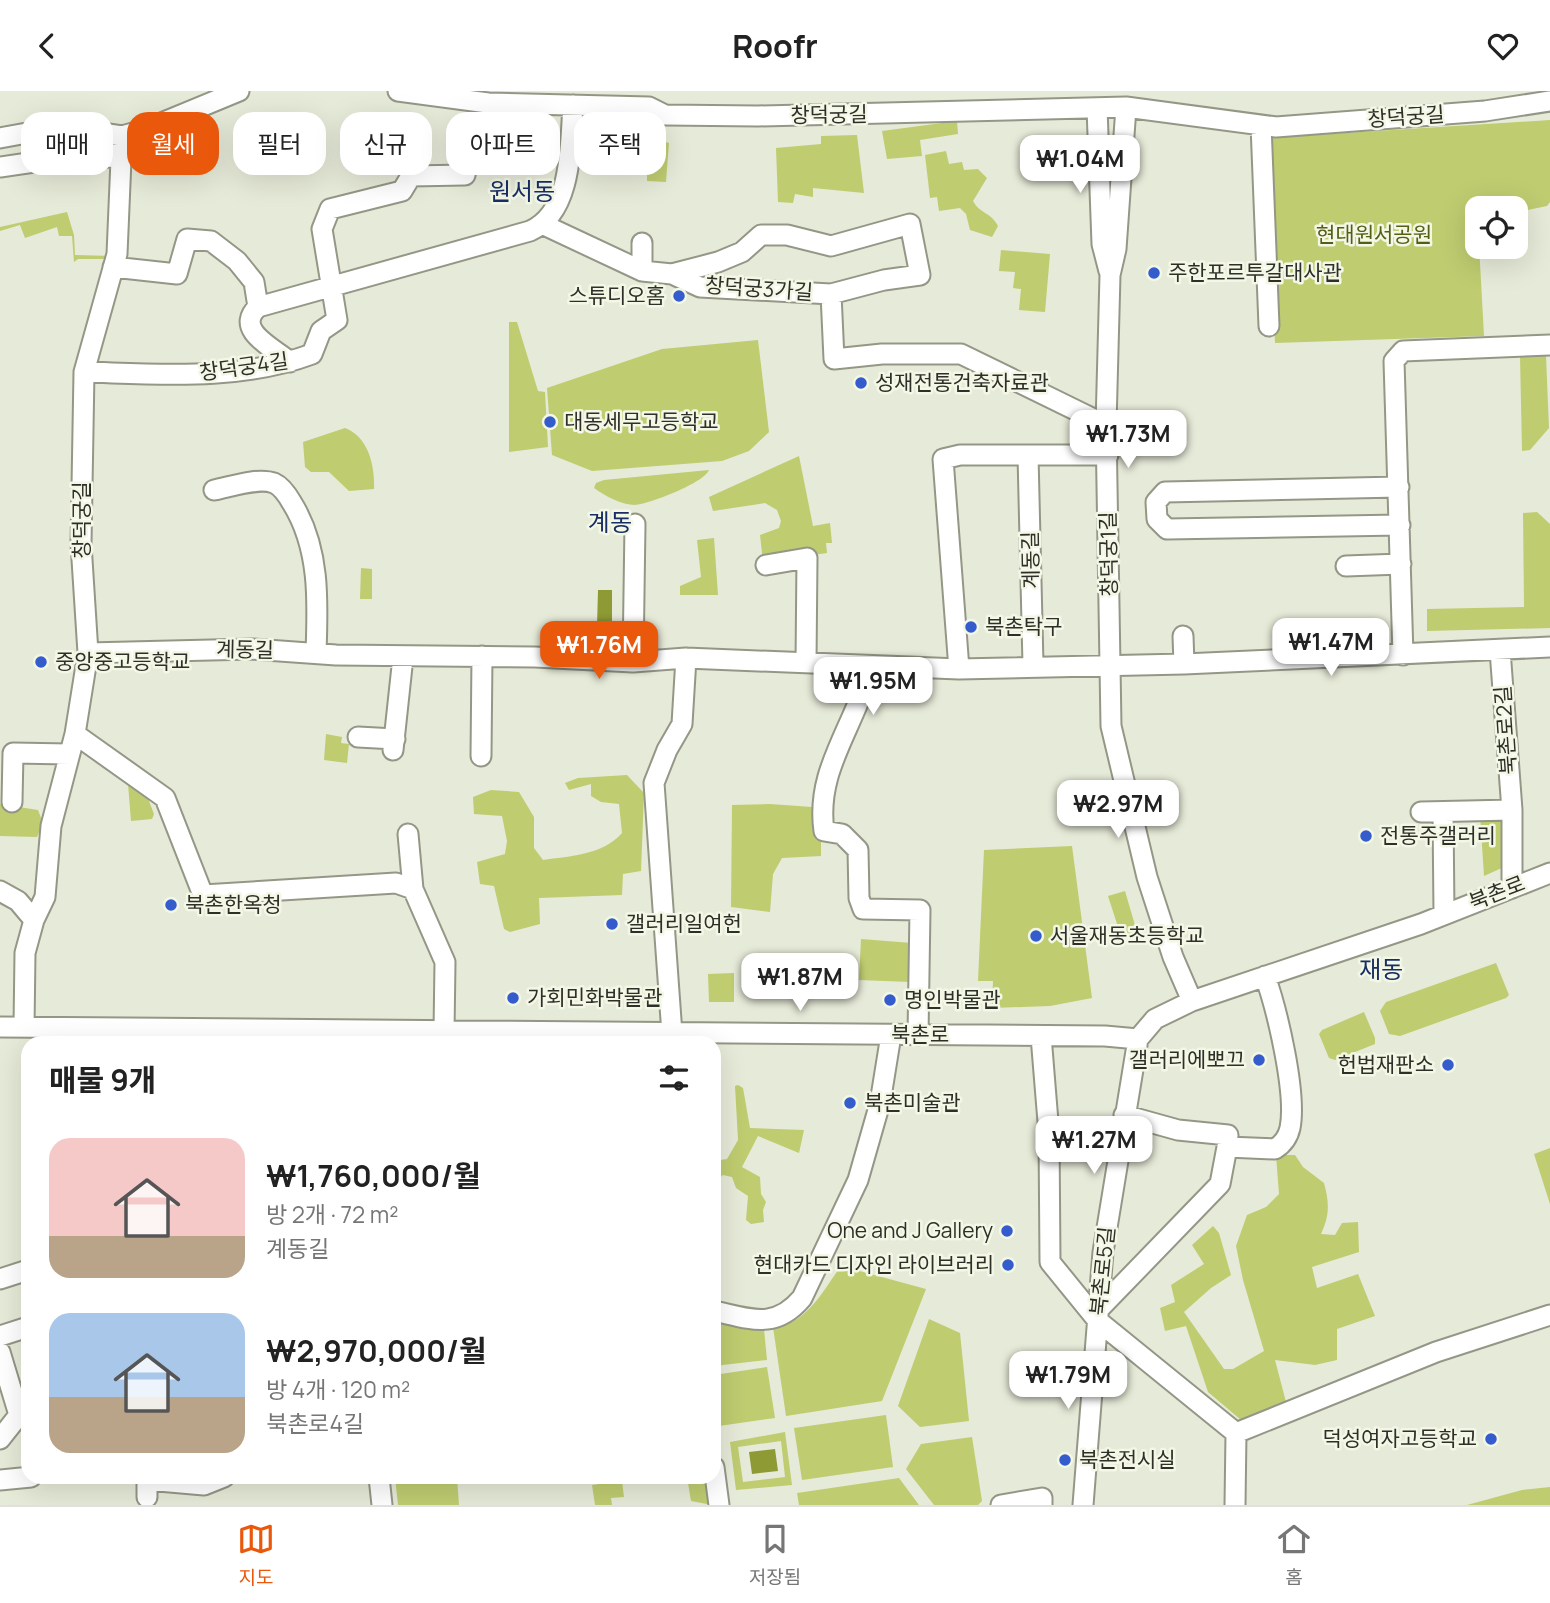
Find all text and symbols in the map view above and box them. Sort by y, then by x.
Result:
text: Roofr [732,24,818,68]
icon: back [28,27,66,65]
icon: heart [1484,27,1522,65]
street label: 창덕궁길 [790,99,868,129]
street label: 창덕궁길 [1366,99,1445,133]
chip: 매매 [21,112,113,175]
chip: 월세 [127,112,219,175]
chip: 필터 [233,112,326,175]
chip: 신규 [340,112,432,175]
chip: 아파트 [446,112,560,175]
chip: 주택 [574,112,666,175]
pin: ₩1.04M [1023,135,1137,195]
text: ₩1.04M [1036,142,1124,174]
district label: 원서동 [489,174,555,207]
map controls [1465,196,1528,259]
button: locate [1465,196,1528,259]
park label: 현대원서공원 [1316,220,1432,248]
place label: 주한포르투갈대사관 [1168,258,1342,286]
marker: 주한포르투갈대사관 [1146,265,1162,281]
street label: 창덕궁3가길 [704,270,814,306]
place label: 스튜디오홈 [568,281,665,309]
marker: 스튜디오홈 [671,288,687,304]
street label: 창덕궁4길 [198,346,290,386]
place label: 성재전통건축자료관 [875,368,1049,396]
marker: 성재전통건축자료관 [853,375,869,391]
place label: 대동세무고등학교 [564,407,719,435]
pin: ₩1.73M [1071,411,1185,470]
marker: 대동세무고등학교 [542,414,558,430]
text: ₩1.73M [1086,417,1170,449]
street label: 창덕궁길 [67,481,95,559]
district label: 계동 [588,505,632,538]
street label: 창덕궁1길 [1093,511,1123,597]
street label: 계동길 [1015,531,1045,589]
place label: 북촌탁구 [985,612,1062,640]
marker: 북촌탁구 [963,619,979,635]
pin: ₩1.47M [1274,619,1388,678]
pin: ₩1.76M [542,621,656,681]
text: ₩1.47M [1288,625,1374,657]
text: ₩1.76M [556,628,642,660]
street label: 계동길 [216,634,274,664]
place label: 중앙중고등학교 [55,647,190,675]
marker: 중앙중고등학교 [33,654,49,670]
pin: ₩1.95M [816,657,930,717]
text: ₩1.95M [830,664,916,696]
street label: 북촌로2길 [1488,685,1522,776]
pin: ₩2.97M [1061,781,1175,840]
text: ₩2.97M [1073,787,1163,819]
place label: 전통주갤러리 [1380,821,1496,849]
marker: 전통주갤러리 [1358,828,1374,844]
street label: 북촌로 [1465,869,1529,916]
place label: 북촌한옥청 [185,890,282,918]
marker: 북촌한옥청 [163,897,179,913]
place label: 갤러리일여헌 [626,909,742,937]
marker: 갤러리일여헌 [604,916,620,932]
place label: 서울재동초등학교 [1050,921,1205,949]
marker: 서울재동초등학교 [1028,928,1044,944]
district label: 재동 [1359,952,1403,985]
pin: ₩1.87M [743,953,857,1013]
text: ₩1.87M [757,960,843,992]
place label: 가회민화박물관 [527,983,662,1011]
place label: 명인박물관 [904,985,1001,1013]
marker: 가회민화박물관 [505,990,521,1006]
marker: 명인박물관 [882,992,898,1008]
street label: 북촌로 [891,1020,949,1048]
place label: 갤러리에뽀끄 [1129,1045,1245,1073]
place label: 헌법재판소 [1337,1050,1434,1078]
marker: 갤러리에뽀끄 [1251,1052,1267,1068]
marker: 헌법재판소 [1440,1057,1456,1073]
text: 매물 9개 [49,1059,156,1100]
icon: filters [655,1059,693,1097]
place label: 북촌미술관 [864,1088,961,1116]
marker: 북촌미술관 [842,1095,858,1111]
pin: ₩1.27M [1037,1117,1151,1176]
text: ₩1.27M [1051,1123,1137,1155]
text: ₩1,760,000/월 [266,1155,481,1196]
icon: home [105,1166,189,1250]
text: 방 2개 · 72 m² [266,1198,398,1230]
place label: One and J Gallery [827,1216,993,1244]
marker: One and J Gallery [999,1223,1015,1239]
street label: 북촌로5길 [1083,1225,1121,1317]
text: 계동길 [266,1232,329,1264]
place label: 현대카드 디자인 라이브러리 [754,1250,994,1278]
marker: 현대카드 디자인 라이브러리 [1000,1257,1016,1273]
text: ₩2,970,000/월 [266,1330,487,1371]
icon: home [105,1341,189,1425]
pin: ₩1.79M [1011,1351,1125,1411]
text: ₩1.79M [1025,1358,1111,1390]
text: 방 4개 · 120 m² [266,1373,410,1405]
text: 북촌로4길 [266,1407,364,1439]
place label: 덕성여자고등학교 [1322,1424,1477,1452]
marker: 덕성여자고등학교 [1483,1431,1499,1447]
place label: 북촌전시실 [1079,1445,1176,1473]
marker: 북촌전시실 [1057,1452,1073,1468]
tab: 지도 [237,1520,275,1590]
tab: 저장됨 [749,1520,801,1590]
tab: 홈 [1275,1520,1313,1590]

